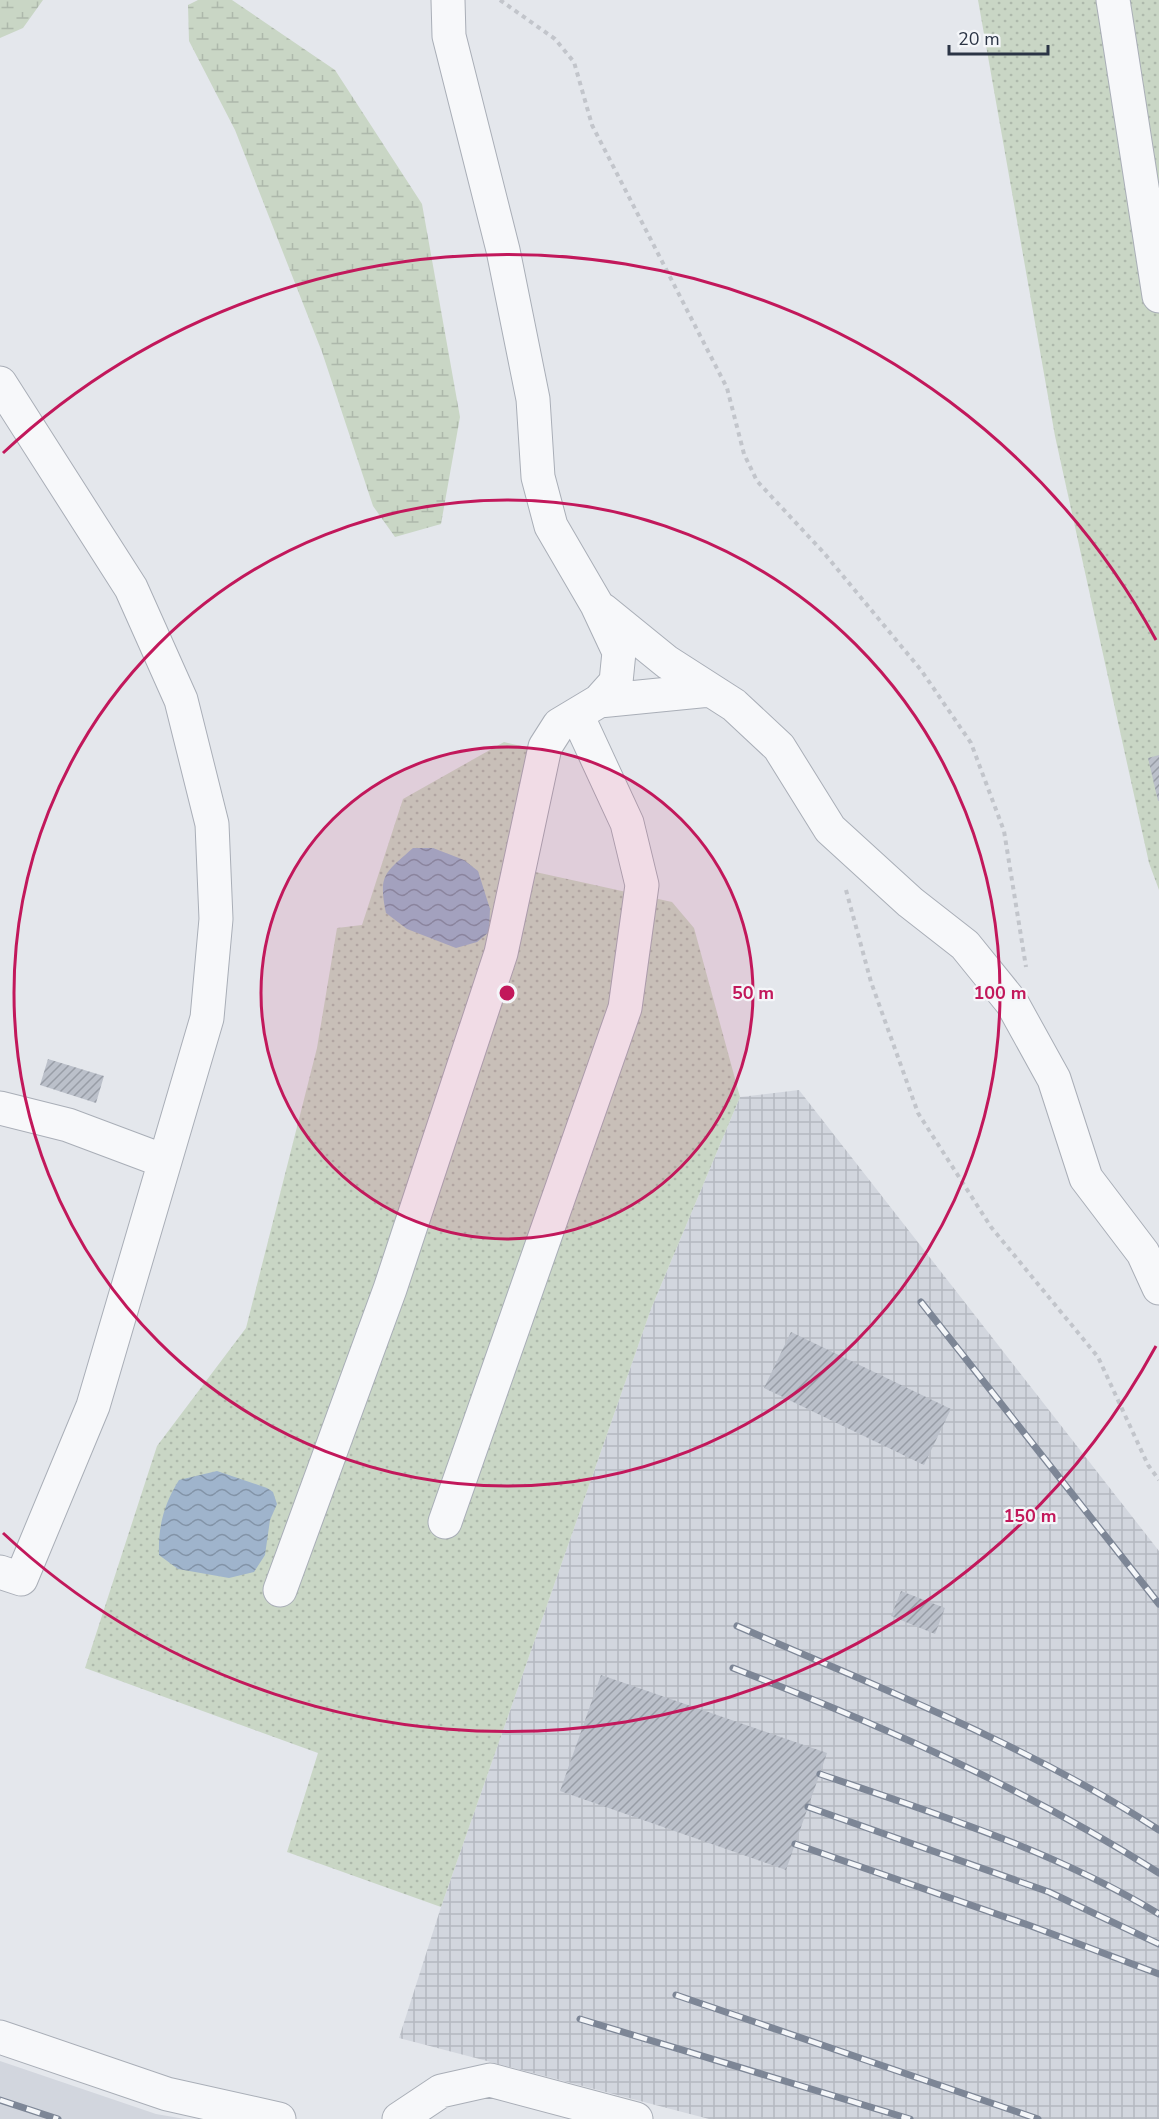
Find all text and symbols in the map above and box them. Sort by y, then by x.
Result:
scale bar [949,18,1048,56]
text: 20 m [958,27,1000,51]
text: 50 m [732,981,774,1005]
text: 100 m [973,981,1027,1005]
centre of rings [497,983,517,1003]
text: 150 m [1003,1504,1057,1528]

